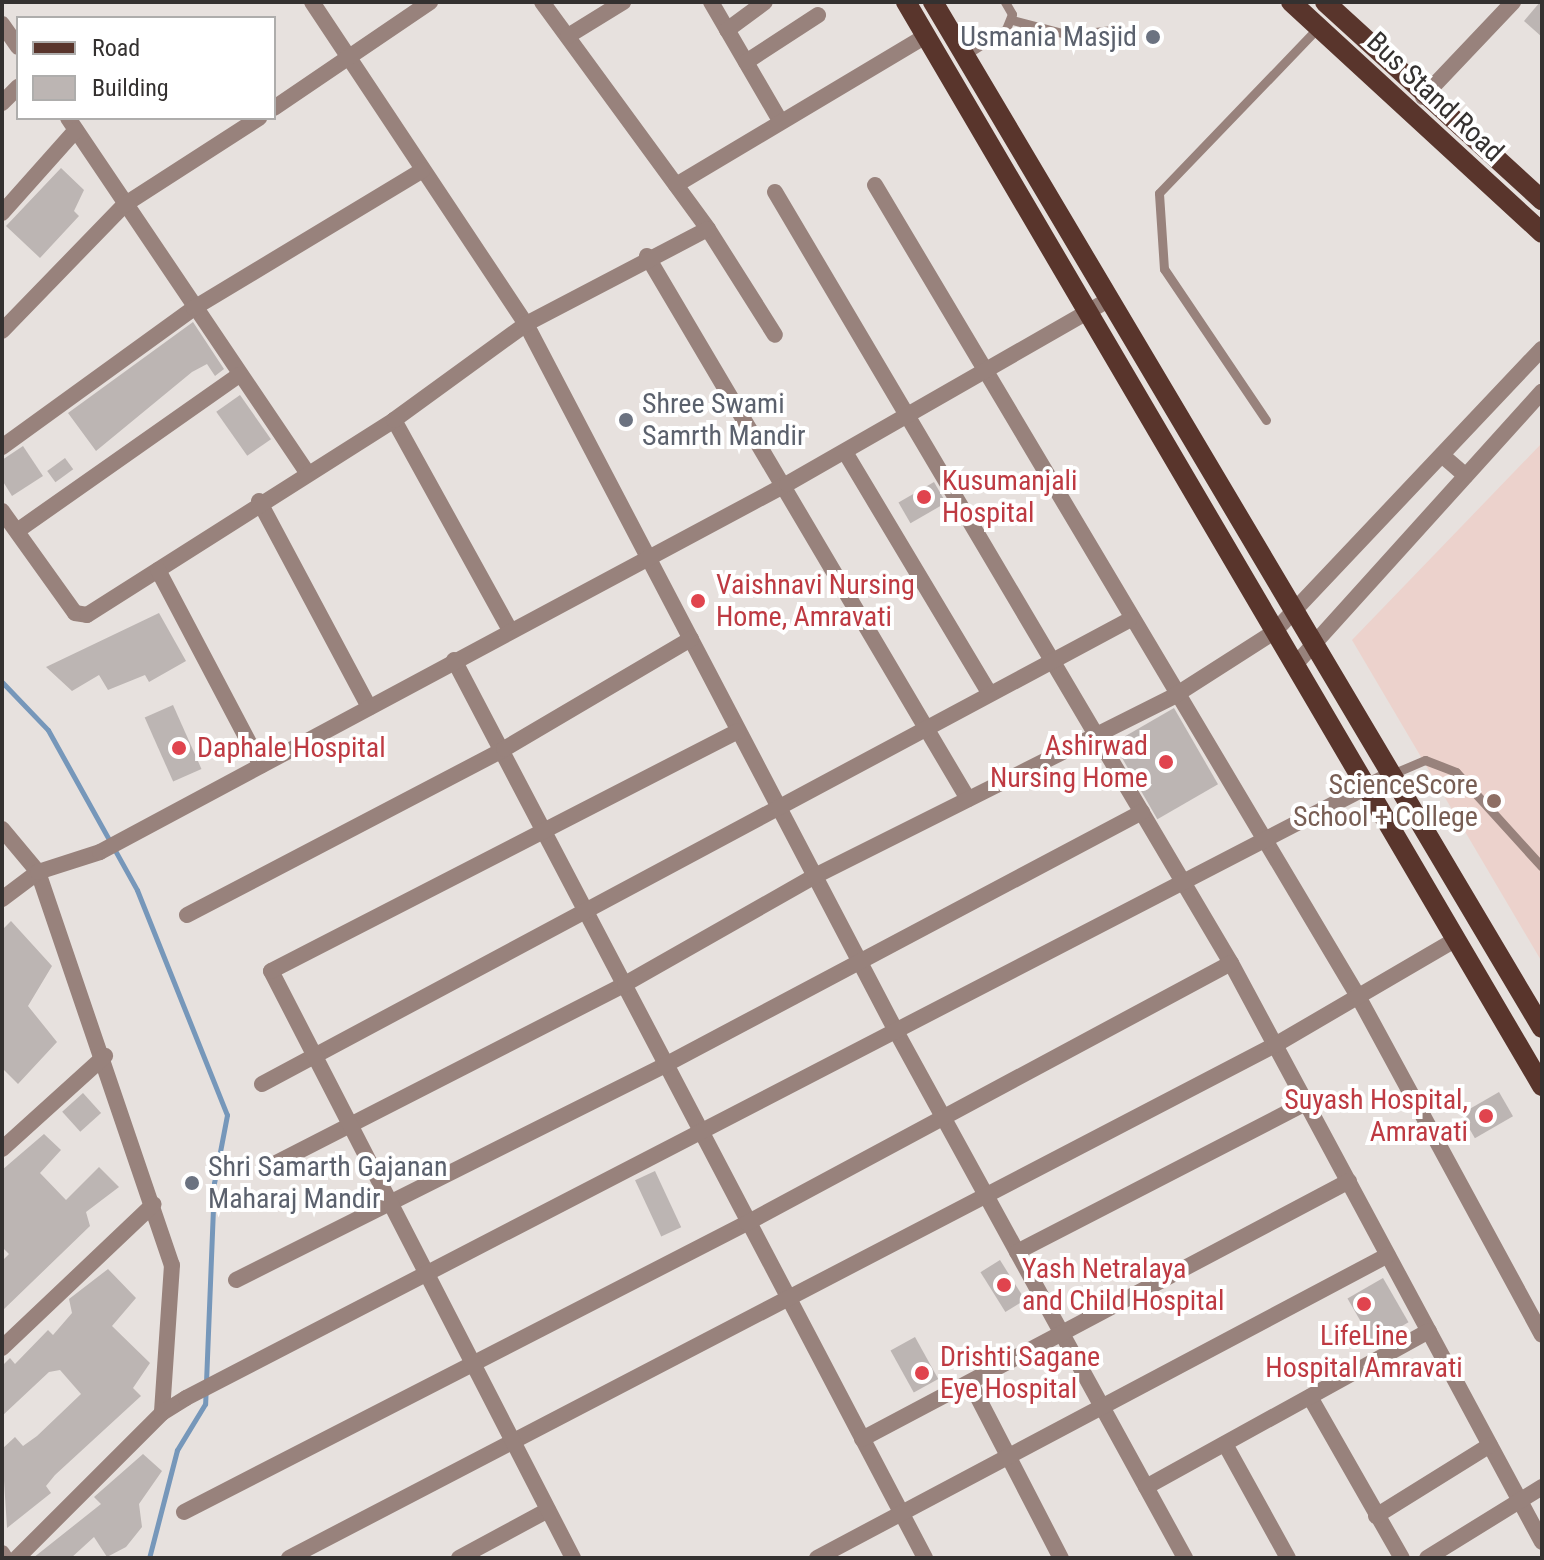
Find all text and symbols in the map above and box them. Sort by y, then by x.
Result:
legend [16,16,276,120]
place label: Usmania Masjid [960,20,1137,54]
street label: Bus Stand Road [1360,25,1510,169]
marker: Usmania Masjid [1144,28,1162,46]
text: Road [92,34,140,62]
text: Building [92,74,169,102]
place label: Shree Swami Samrth Mandir [642,387,805,453]
marker: Shree Swami Samrth Mandir [617,411,635,429]
place label: Kusumanjali Hospital [942,464,1077,530]
marker: Kusumanjali Hospital [913,486,935,508]
place label: Vaishnavi Nursing Home, Amravati [716,568,915,634]
marker: Vaishnavi Nursing Home, Amravati [687,590,709,612]
place label: Ashirwad Nursing Home [990,729,1148,795]
place label: Daphale Hospital [197,731,386,765]
marker: Daphale Hospital [168,737,190,759]
marker: Ashirwad Nursing Home [1155,751,1177,773]
place label: ScienceScore School + College [1293,768,1478,834]
marker: ScienceScore School + College [1485,792,1503,810]
place label: Suyash Hospital, Amravati [1284,1083,1468,1149]
marker: Suyash Hospital, Amravati [1475,1105,1497,1127]
place label: Shri Samarth Gajanan Maharaj Mandir [208,1150,447,1216]
marker: Shri Samarth Gajanan Maharaj Mandir [183,1174,201,1192]
place label: Yash Netralaya and Child Hospital [1022,1252,1224,1318]
marker: Yash Netralaya and Child Hospital [993,1274,1015,1296]
marker: LifeLine Hospital Amravati [1353,1293,1375,1315]
place label: LifeLine Hospital Amravati [1265,1319,1463,1385]
place label: Drishti Sagane Eye Hospital [940,1340,1100,1406]
marker: Drishti Sagane Eye Hospital [911,1362,933,1384]

